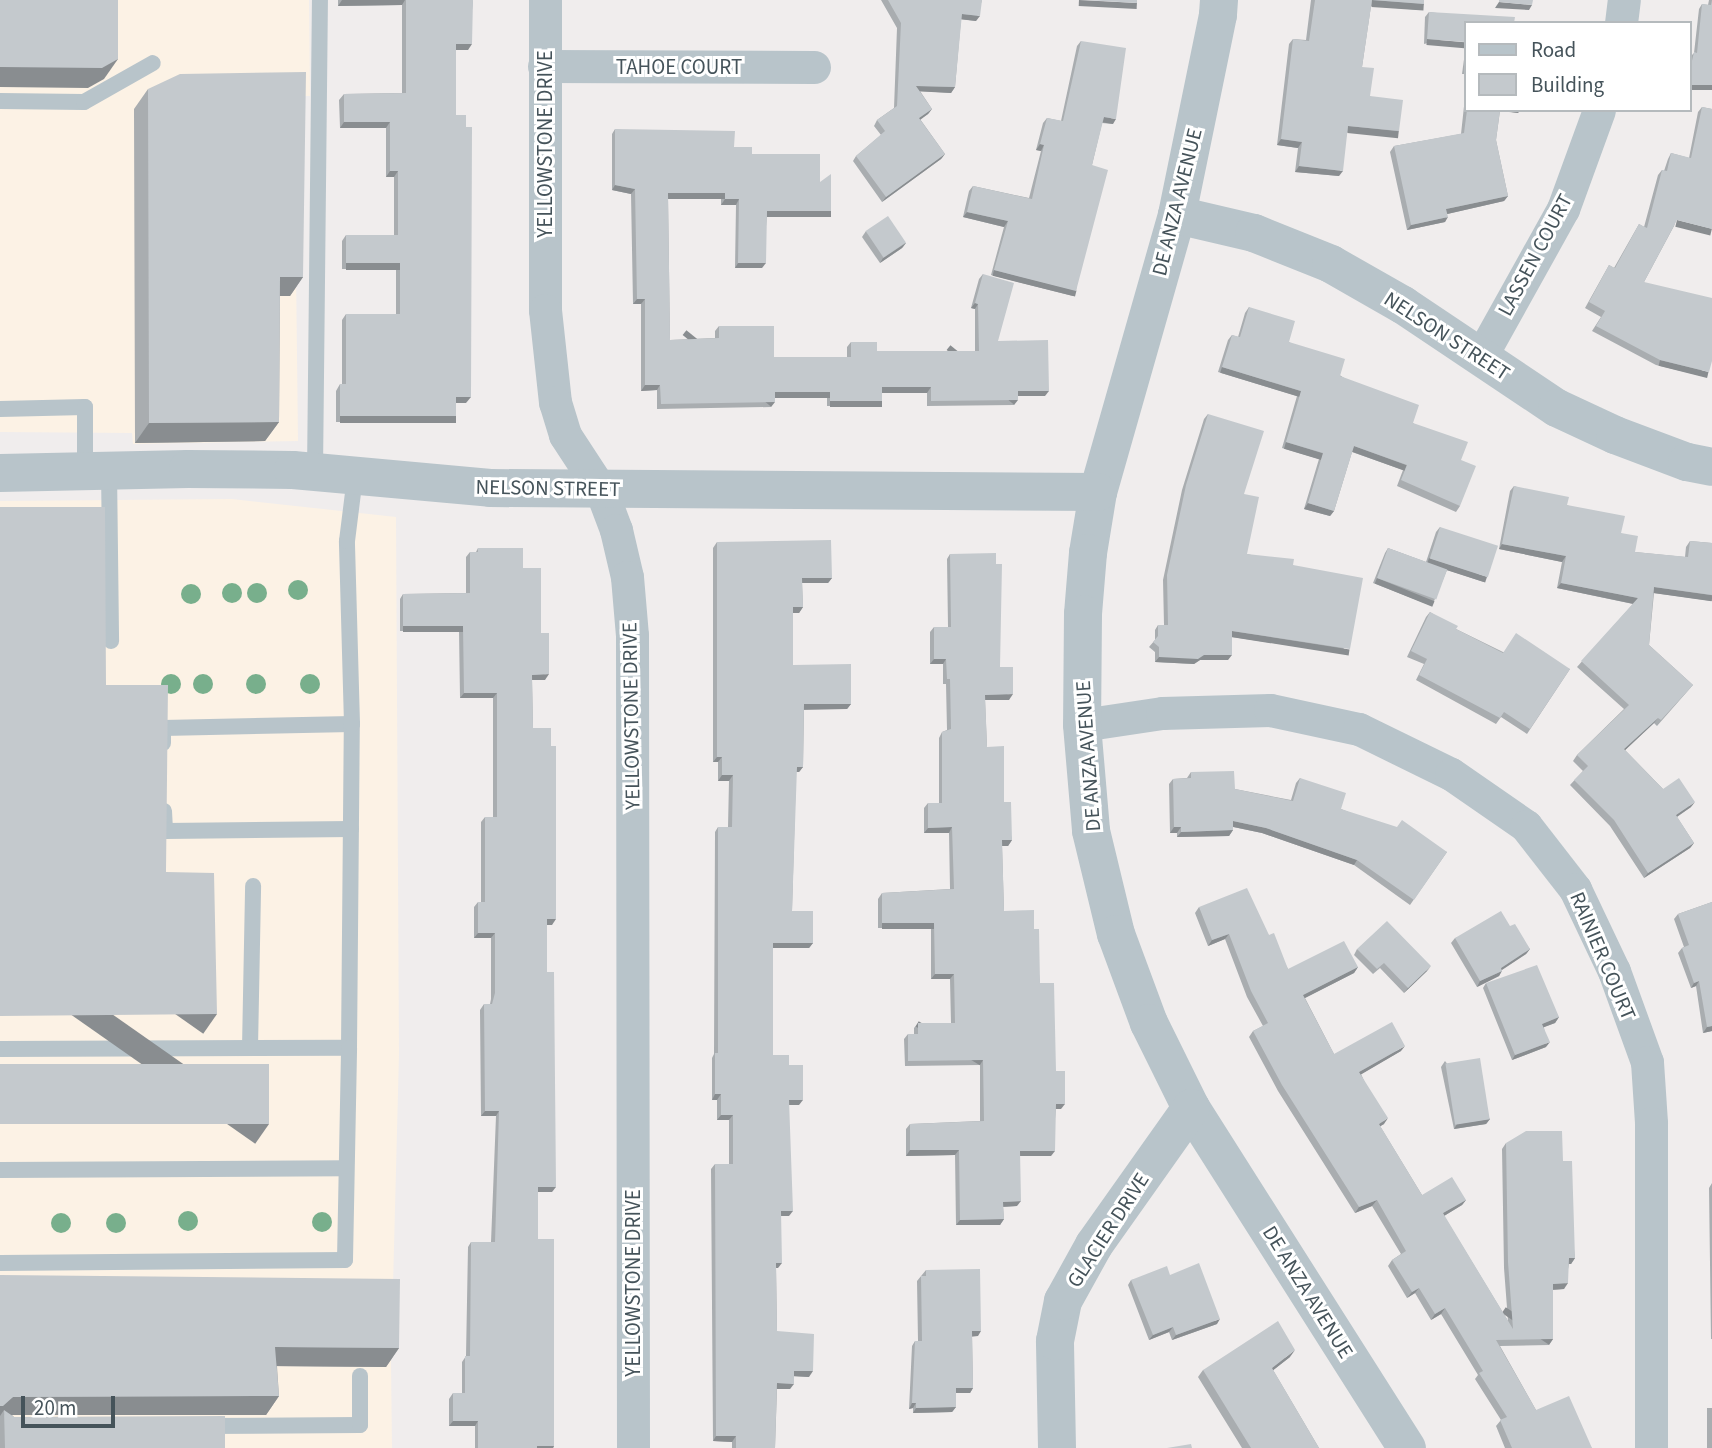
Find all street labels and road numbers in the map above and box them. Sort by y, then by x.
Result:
street label: YELLOWSTONE DRIVE [532,50,558,238]
street label: TAHOE COURT [616,54,742,80]
street label: DE ANZA AVENUE [1146,126,1208,278]
street label: LASSEN COURT [1492,190,1578,320]
street label: NELSON STREET [1379,286,1515,386]
street label: NELSON STREET [475,474,621,502]
street label: YELLOWSTONE DRIVE [617,622,645,810]
street label: DE ANZA AVENUE [1070,680,1106,832]
street label: RAINIER COURT [1565,888,1641,1024]
street label: GLACIER DRIVE [1062,1168,1154,1292]
street label: YELLOWSTONE DRIVE [620,1189,646,1377]
street label: DE ANZA AVENUE [1257,1221,1359,1363]

